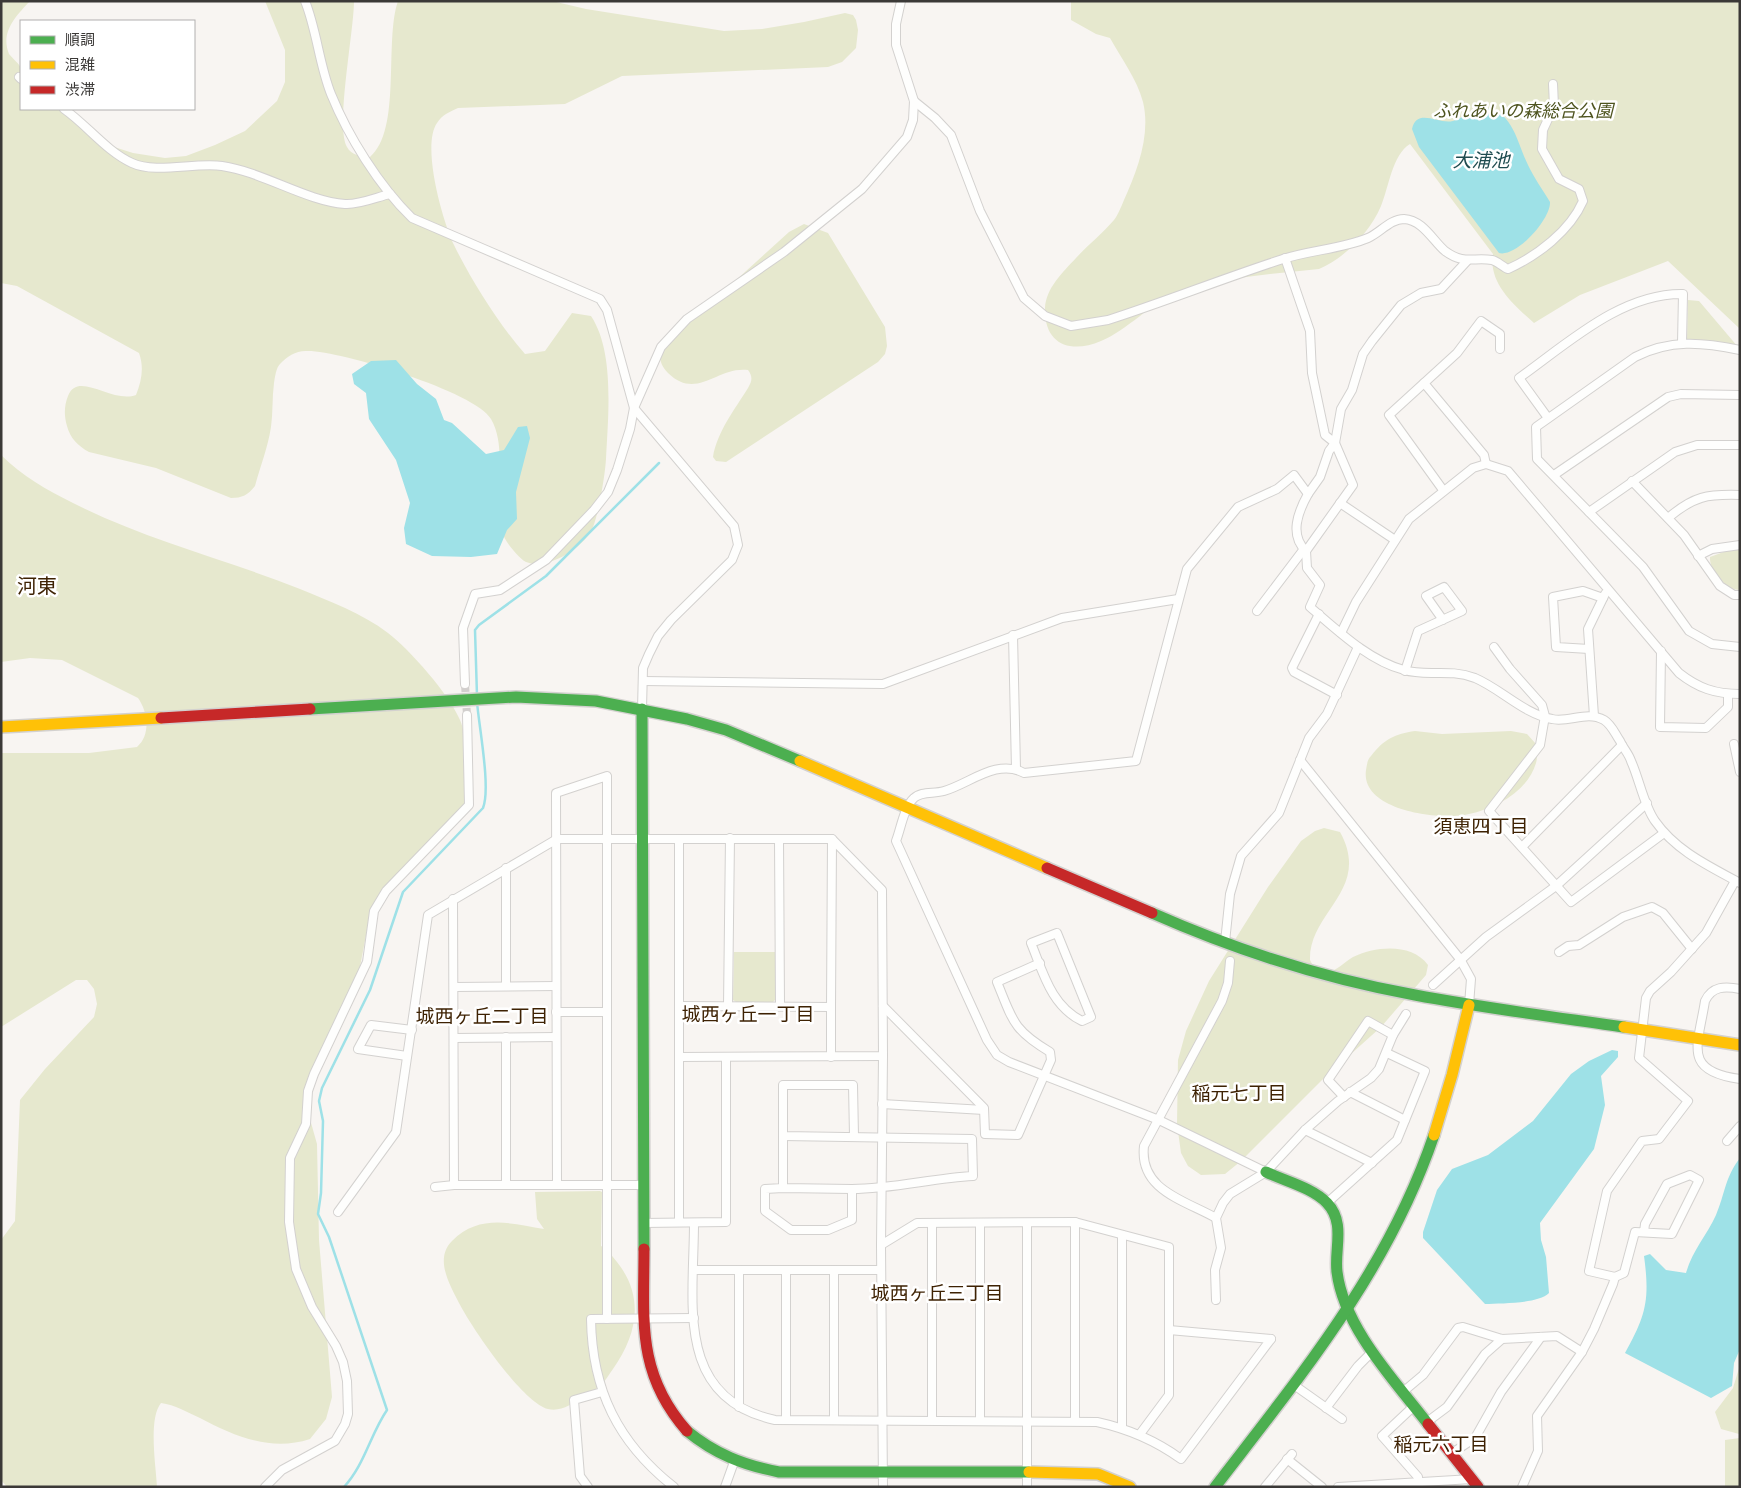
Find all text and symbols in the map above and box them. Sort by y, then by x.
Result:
legend [20,20,195,110]
text: 順調 [65,29,95,50]
text: 混雑 [65,54,95,75]
text: 渋滞 [65,79,95,100]
park label: ふれあいの森総合公園 [1433,98,1616,123]
water label: 大浦池 [1452,147,1511,173]
district label: 河東 [17,572,57,600]
district label: 須恵四丁目 [1433,813,1529,839]
district label: 城西ヶ丘一丁目 [681,1001,815,1027]
district label: 城西ヶ丘二丁目 [415,1003,549,1029]
district label: 稲元七丁目 [1191,1080,1287,1106]
district label: 城西ヶ丘三丁目 [870,1280,1004,1306]
district label: 稲元六丁目 [1393,1431,1489,1457]

